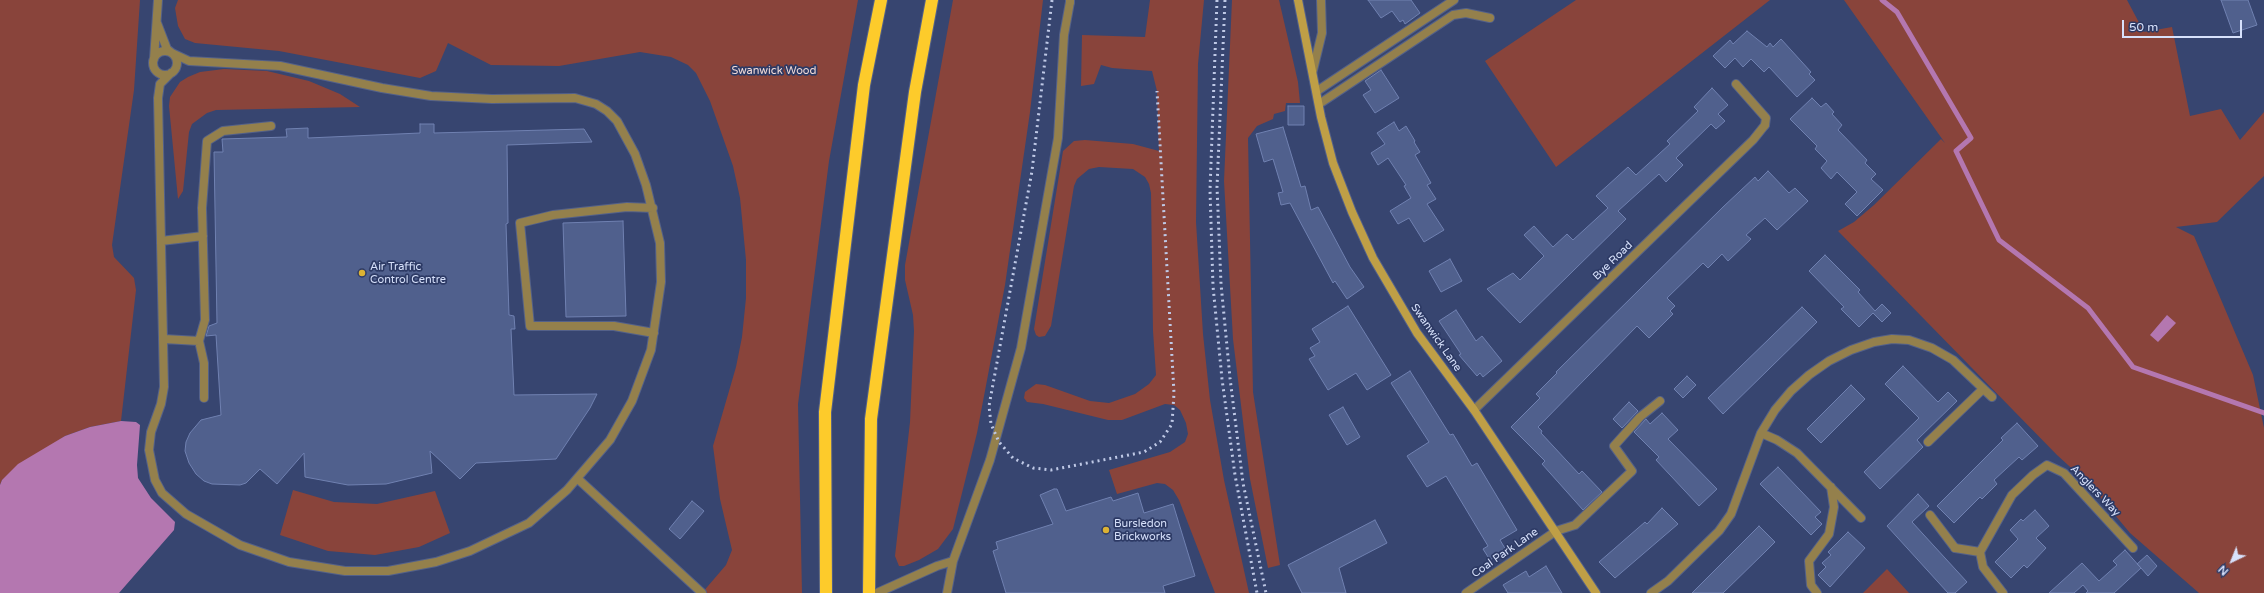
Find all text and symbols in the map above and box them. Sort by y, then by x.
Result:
scale bar [2124,12,2244,38]
text: 50 m [2129,20,2158,34]
park label: Swanwick Wood [732,64,816,78]
street label: Bye Road [1590,239,1636,283]
place label: Air Traffic Control Centre [370,260,446,286]
marker: Air Traffic Control Centre [357,268,367,278]
street label: Swanwick Lane [1408,302,1464,374]
street label: Anglers Way [2067,463,2123,519]
place label: Bursledon Brickworks [1114,517,1171,543]
marker: Bursledon Brickworks [1101,525,1111,535]
street label: Coal Park Lane [1469,525,1541,581]
north arrow [2212,541,2252,581]
text: N [2216,562,2231,578]

